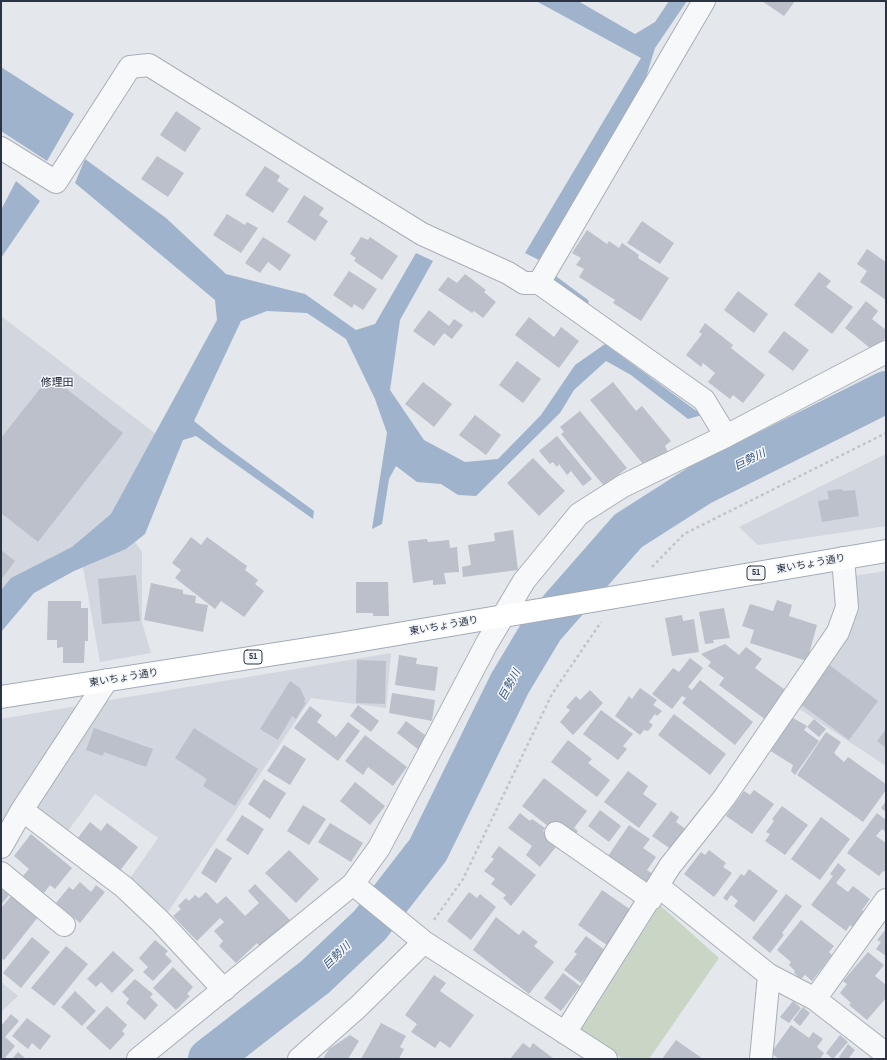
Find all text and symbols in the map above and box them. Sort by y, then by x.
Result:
district label: 修理田 [41,376,73,390]
water label: 巨勢川 [732,447,768,473]
street label: 東いちょう通り [775,552,847,576]
road number: 51 [747,566,765,580]
street label: 東いちょう通り [408,614,480,638]
road number: 51 [244,650,262,664]
street label: 東いちょう通り [88,667,160,689]
water label: 巨勢川 [496,667,524,703]
water label: 巨勢川 [321,940,353,972]

